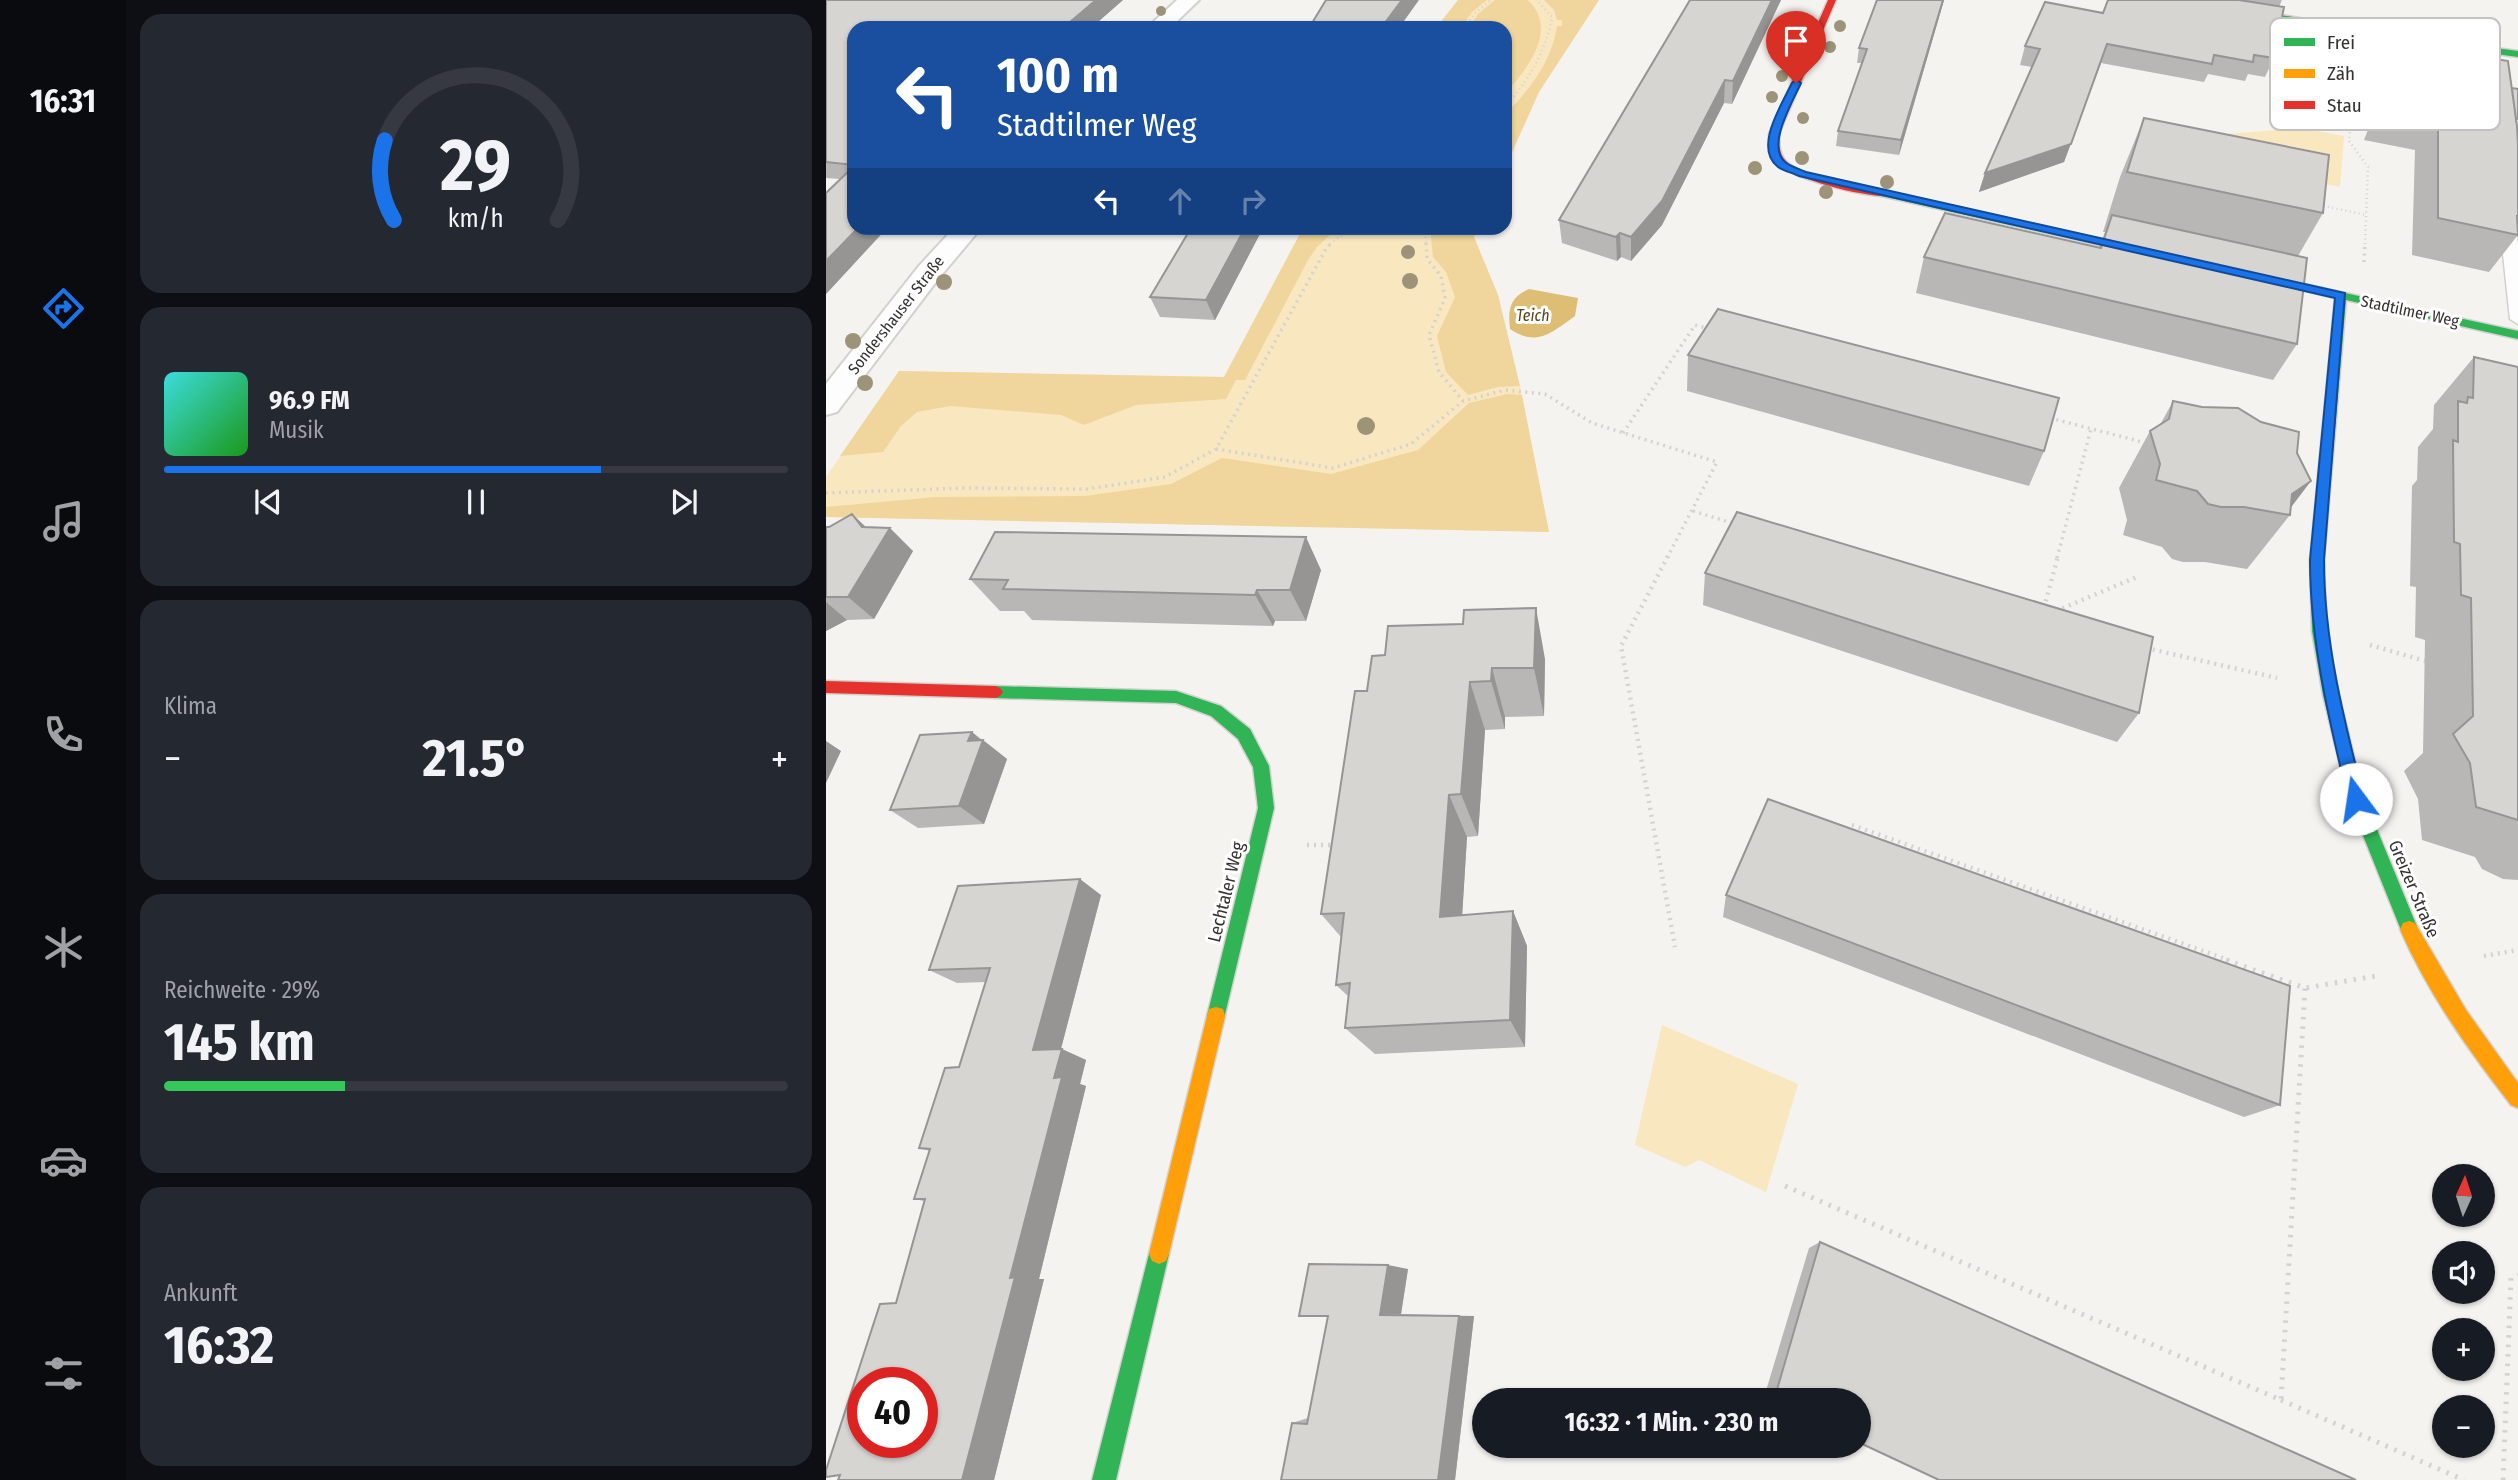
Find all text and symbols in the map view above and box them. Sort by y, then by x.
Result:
pin [1766,11,1826,83]
legend [2270,18,2500,130]
icon: arrive [1777,22,1815,60]
text: Frei [2327,31,2355,54]
text: 100 m [997,46,1119,105]
icon: left [882,49,973,140]
text: Zäh [2327,62,2355,85]
text: 16:31 [30,82,96,120]
text: Stau [2327,94,2362,117]
text: Stadtilmer Weg [997,106,1197,144]
text: 29 [440,122,511,209]
icon: left [1088,182,1126,220]
icon: ahead [1161,182,1199,220]
icon: right [1234,182,1272,220]
text: km/h [448,203,504,233]
street label: Sondershauser Straße [844,252,948,378]
icon: directions [39,284,88,333]
street label: Stadtilmer Weg [2359,291,2461,331]
water label: Teich [1516,306,1550,325]
text: 96.9 FM [269,385,350,416]
text: Musik [269,416,324,444]
icon: previous [249,483,287,521]
icon: pause [457,483,495,521]
icon: next [665,483,703,521]
icon: music [39,497,88,546]
text: Klima [164,692,217,720]
icon: phone [39,710,88,759]
text: 21.5° [422,727,529,790]
text: − [164,736,181,782]
text: + [771,736,788,782]
position arrow [2319,762,2393,836]
street label: Greizer Straße [2384,837,2444,941]
street label: Lechtaler Weg [1203,839,1249,945]
icon: climate [39,923,88,972]
text: Reichweite · 29% [164,976,320,1004]
text: 145 km [164,1011,315,1074]
icon: car [39,1136,88,1185]
north arrow [2432,1164,2496,1227]
map controls [2432,1164,2495,1458]
button: sound [2432,1241,2495,1304]
text: Ankunft [164,1279,238,1307]
text: 16:32 [164,1314,274,1377]
button: + [2432,1318,2495,1381]
icon: filters [39,1349,88,1398]
speed limit sign: 40 [847,1367,938,1458]
button: − [2432,1395,2495,1458]
text: 16:32 · 1 Min. · 230 m [1565,1407,1778,1438]

